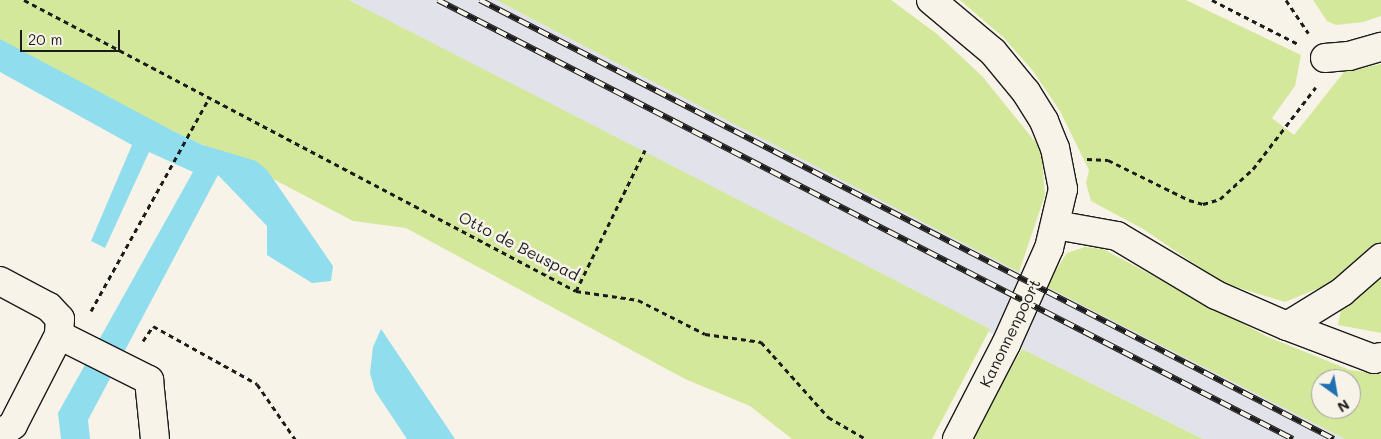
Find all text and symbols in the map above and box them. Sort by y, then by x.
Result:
scale bar [22,20,122,52]
text: 20 m [28,29,62,49]
street label: Otto de Beuspad [455,207,583,285]
street label: Kanonnenpoort [975,276,1045,390]
north arrow [1311,369,1361,419]
text: N [1334,395,1353,417]

